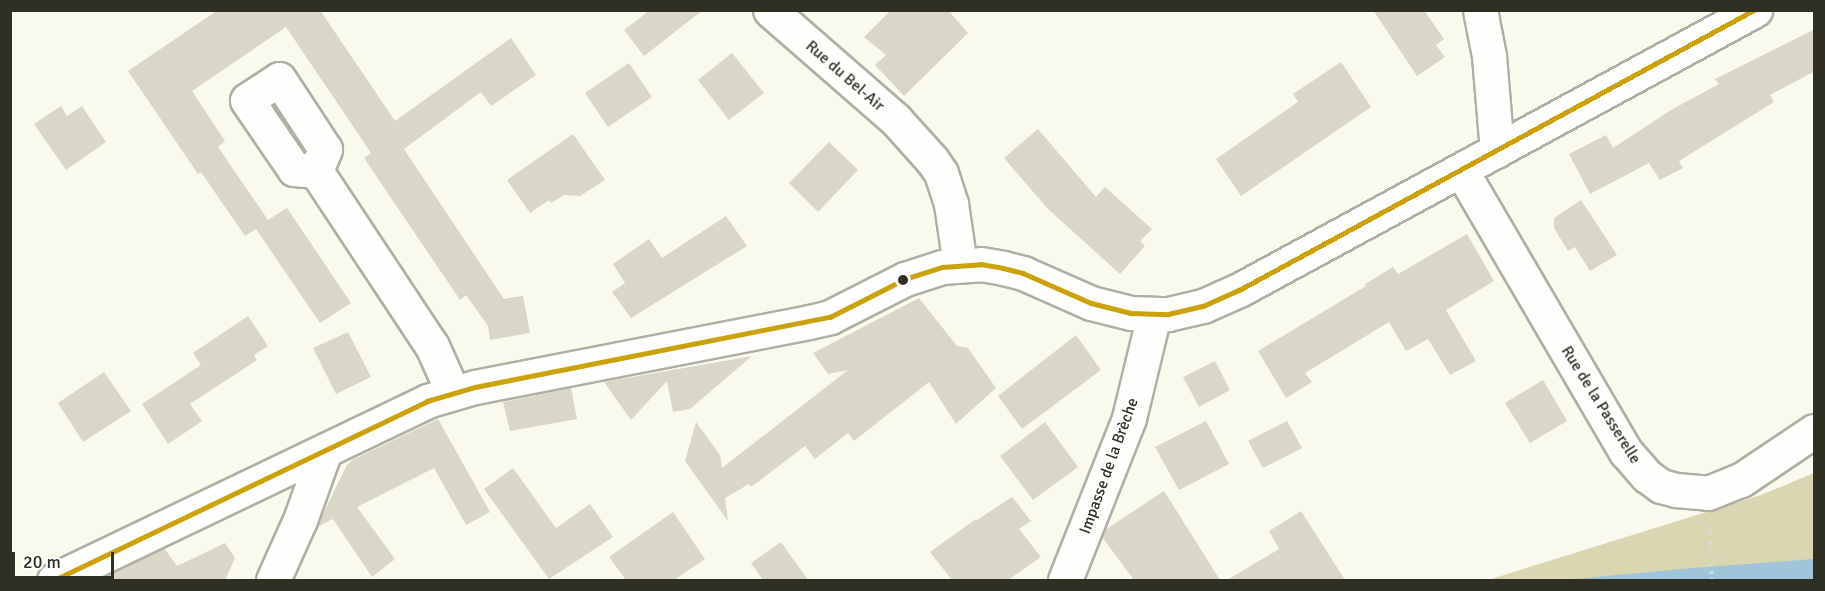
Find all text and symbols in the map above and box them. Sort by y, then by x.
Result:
street label: Rue du Bel-Air [802,37,888,115]
unlabelled marker [897,274,909,286]
street label: Rue de la Passerelle [1557,343,1645,467]
street label: Impasse de la Brèche [1075,395,1143,537]
scale bar [15,540,117,578]
text: 20 m [23,551,61,573]

